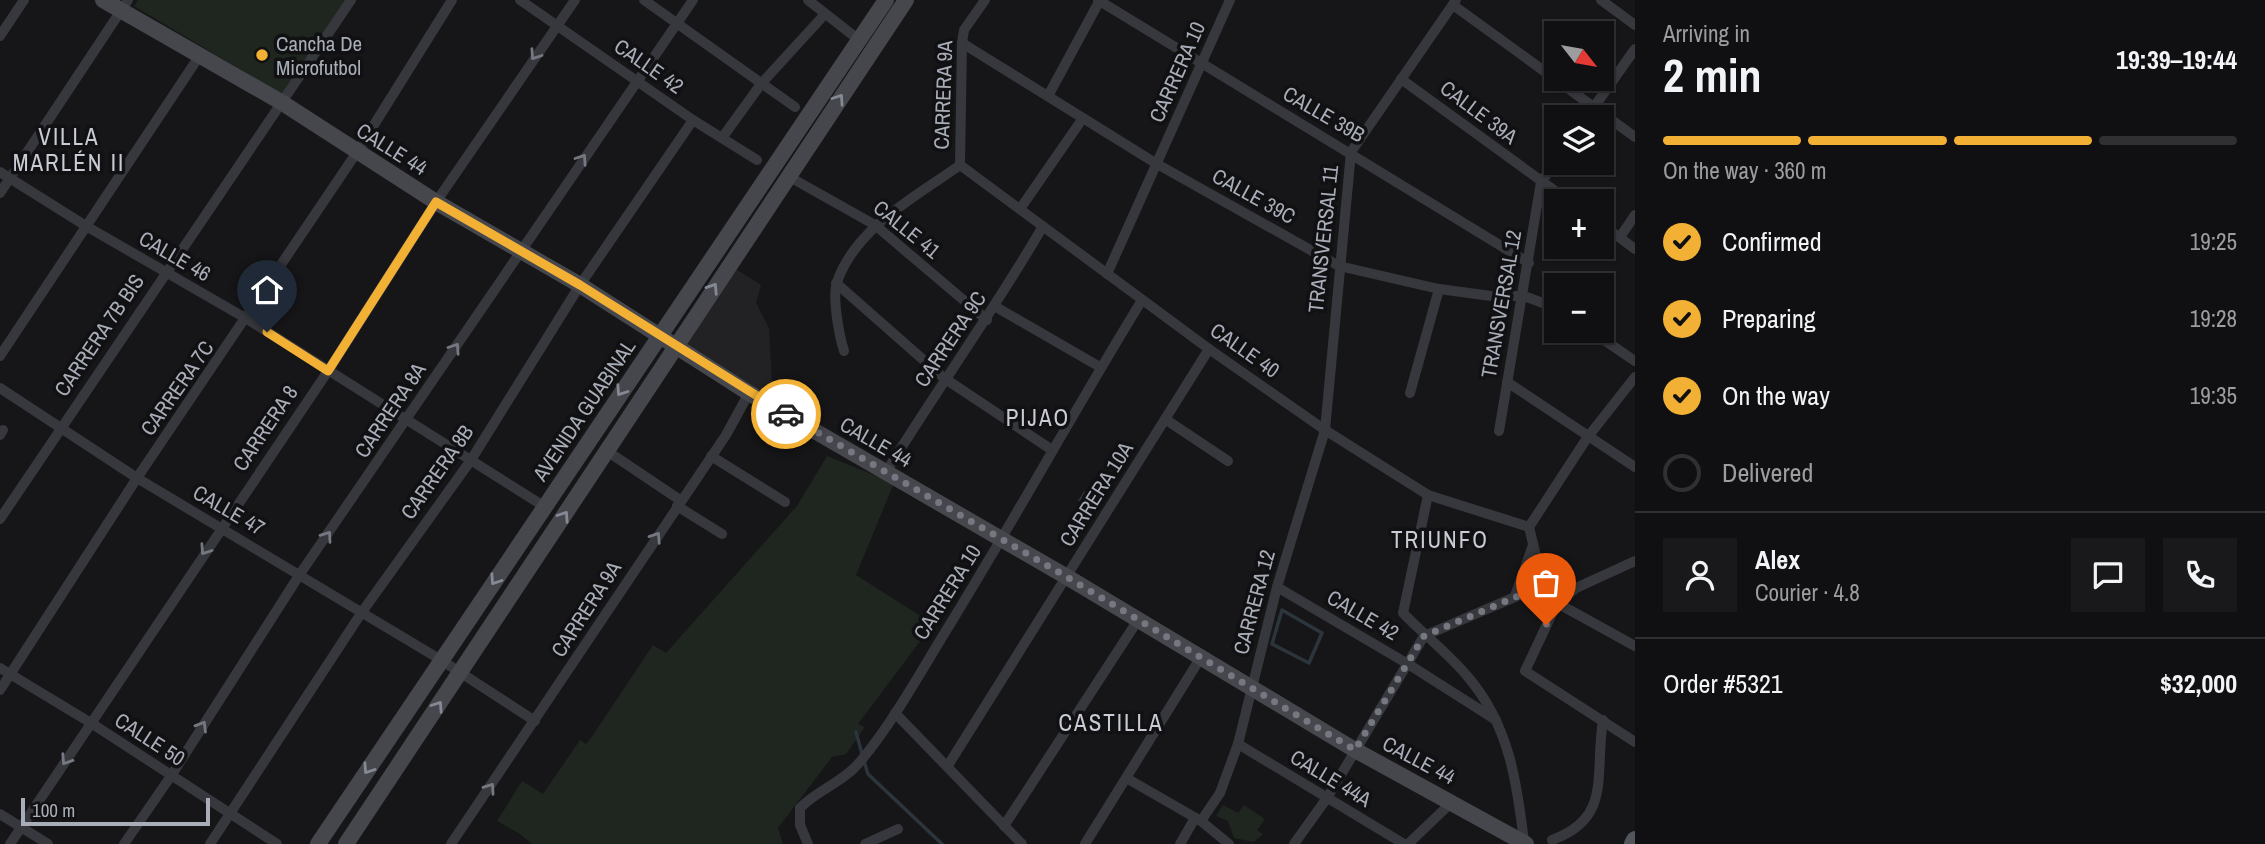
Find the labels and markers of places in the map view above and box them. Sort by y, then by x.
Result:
place label: Cancha De Microfutbol [276,29,362,82]
marker: Cancha De Microfutbol [254,47,270,63]
pin [237,260,297,332]
pin [1516,553,1576,625]

